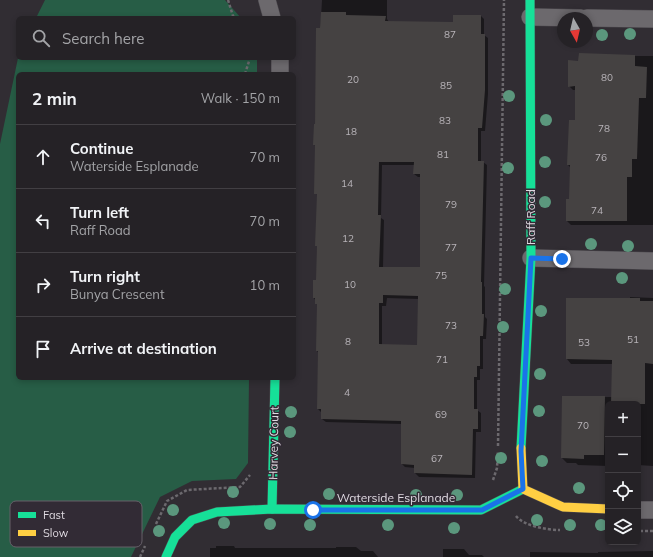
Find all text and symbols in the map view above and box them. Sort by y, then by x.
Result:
north arrow [557,12,593,48]
search box [16,16,296,60]
icon: search [30,27,52,49]
house number: 87 [444,28,456,41]
text: Search here [62,29,144,48]
house number: 80 [601,71,613,84]
house number: 20 [347,73,359,86]
house number: 85 [440,79,452,92]
text: 2 min [32,88,77,109]
text: Walk · 150 m [201,90,280,106]
house number: 83 [439,114,451,127]
house number: 78 [598,122,610,135]
house number: 18 [345,125,357,138]
text: Continue [70,139,133,158]
icon: ahead [32,146,54,168]
house number: 81 [437,148,449,161]
text: 70 m [250,149,280,165]
house number: 76 [595,151,607,164]
text: Waterside Esplanade [70,158,199,174]
house number: 14 [341,177,353,190]
street label: Raff Road [523,189,538,245]
house number: 79 [445,198,457,211]
text: Turn left [70,203,129,222]
house number: 74 [591,204,603,217]
icon: left [32,210,54,232]
text: 70 m [250,213,280,229]
text: Raff Road [70,222,131,238]
house number: 12 [342,232,354,245]
house number: 77 [445,241,457,254]
route end [553,250,571,268]
text: Turn right [70,267,140,286]
house number: 75 [435,269,447,282]
icon: right [32,274,54,296]
text: 10 m [250,277,280,293]
house number: 10 [344,278,356,291]
text: Bunya Crescent [70,286,164,302]
house number: 73 [445,319,457,332]
house number: 51 [627,333,639,346]
house number: 8 [345,335,351,348]
house number: 53 [578,336,590,349]
icon: arrive [32,338,54,360]
text: Arrive at destination [70,339,217,358]
house number: 71 [436,353,448,366]
house number: 4 [344,386,350,399]
map controls [605,401,641,545]
button: + [605,401,641,437]
street label: Harvey Court [265,406,282,480]
house number: 69 [435,408,447,421]
house number: 70 [577,419,589,432]
button: − [605,437,641,473]
house number: 67 [431,452,443,465]
button: locate [605,473,641,509]
street label: Waterside Esplanade [337,490,455,505]
legend [10,501,142,547]
route start [304,501,322,519]
text: Fast [43,508,65,522]
button: layers [605,509,641,545]
text: Slow [43,526,69,540]

